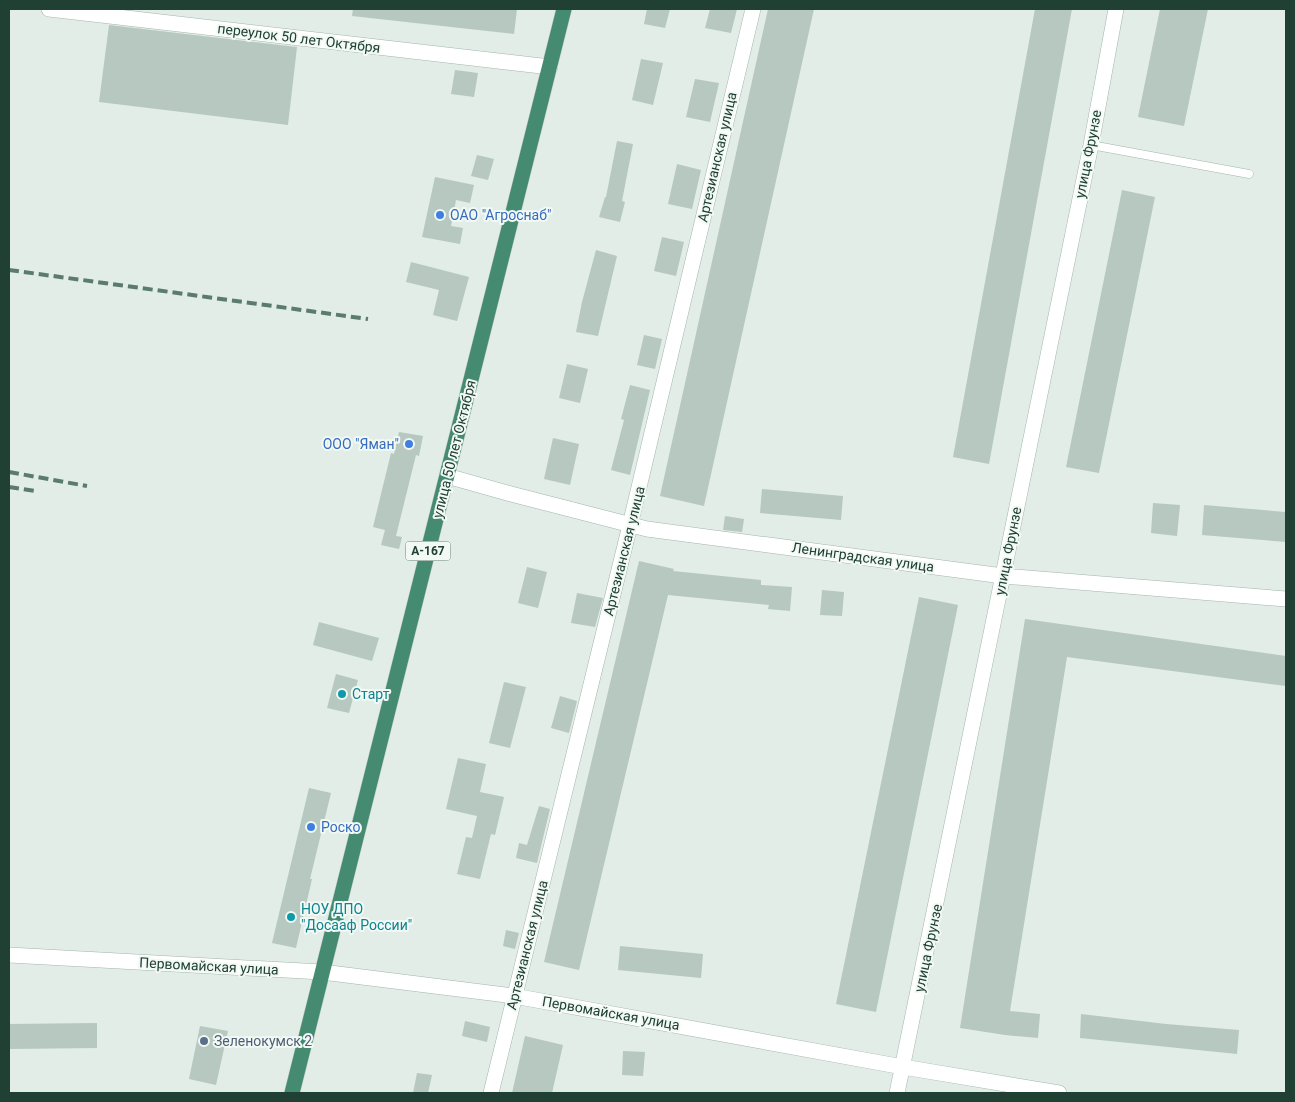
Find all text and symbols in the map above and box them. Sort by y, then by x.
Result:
street label: переулок 50 лет Октября [217,20,381,56]
street label: Артезианская улица [694,90,740,224]
street label: улица Фрунзе [1072,108,1104,200]
place label: ОАО "Агроснаб" [450,207,551,223]
marker: ОАО "Агроснаб" [434,209,446,221]
street label: улица 50 лет Октября [429,378,479,520]
place label: ООО "Яман" [323,436,399,452]
marker: ООО "Яман" [403,438,415,450]
street label: Артезианская улица [600,485,648,617]
street label: улица Фрунзе [992,505,1024,597]
street label: Ленинградская улица [791,539,935,575]
road number: А-167 [406,542,450,560]
place label: Старт [352,686,390,702]
marker: Старт [336,688,348,700]
place label: Роско [321,819,360,835]
marker: Роско [305,821,317,833]
street label: Артезианская улица [503,879,551,1011]
place label: НОУ ДПО "Досааф России" [301,901,412,933]
street label: улица Фрунзе [911,902,945,994]
marker: НОУ ДПО "Досааф России" [285,911,297,923]
street label: Первомайская улица [139,954,279,978]
street label: Первомайская улица [541,993,681,1033]
place label: Зеленокумск 2 [214,1033,312,1049]
marker: Зеленокумск 2 [198,1035,210,1047]

